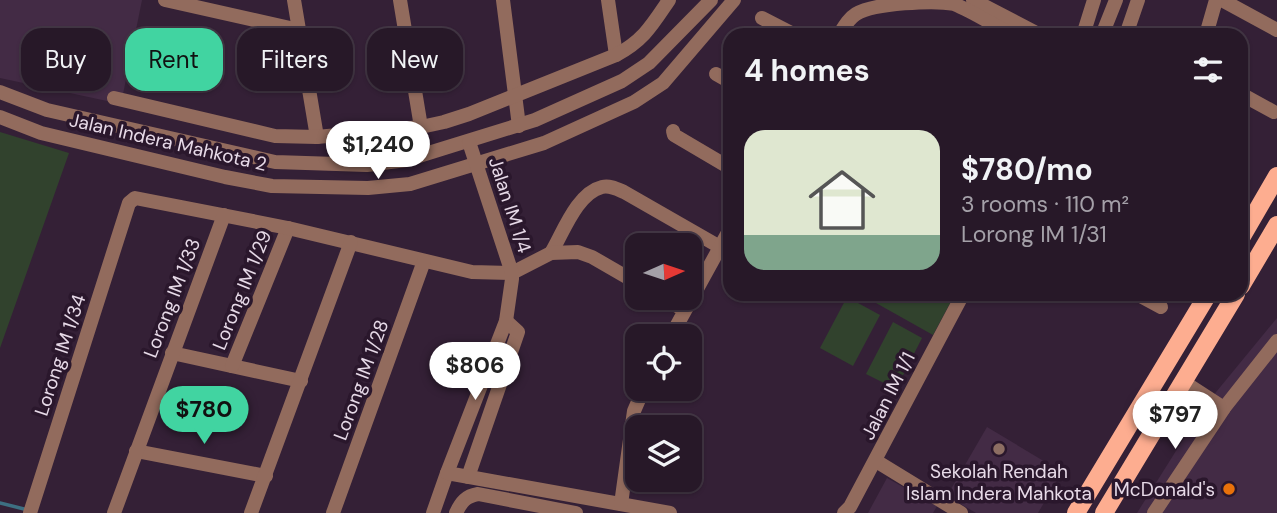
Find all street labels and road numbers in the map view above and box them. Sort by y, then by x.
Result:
street label: Jalan Indera Mahkota 2 [67,107,269,177]
street label: Jalan IM 1/4 [483,154,537,256]
street label: Lorong IM 1/29 [207,226,277,354]
street label: Lorong IM 1/33 [138,235,206,361]
street label: Lorong IM 1/34 [29,291,91,419]
street label: Lorong IM 1/28 [328,316,394,444]
street label: Jalan IM 1/1 [855,348,921,444]

